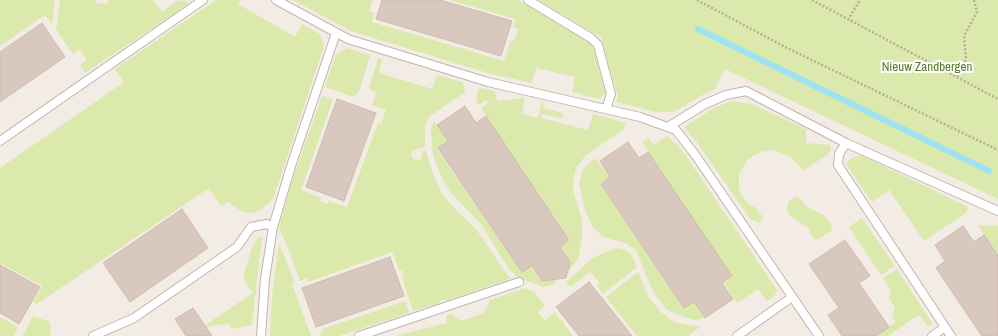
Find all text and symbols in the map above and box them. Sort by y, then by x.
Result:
park label: Nieuw Zandbergen [882,60,972,76]

